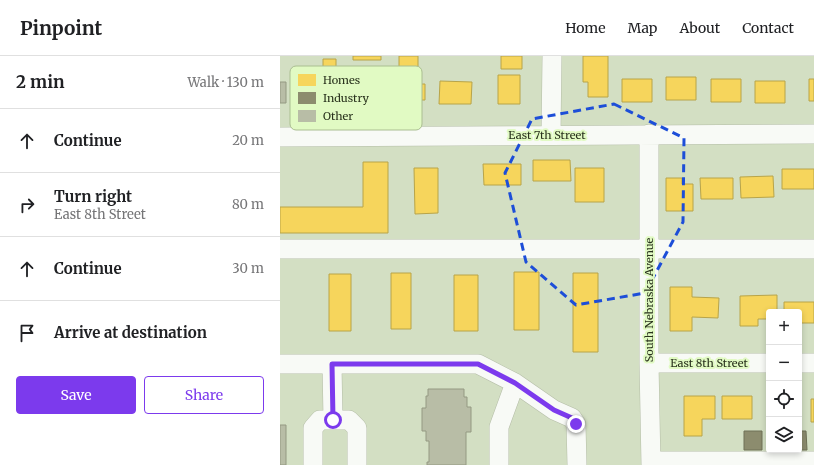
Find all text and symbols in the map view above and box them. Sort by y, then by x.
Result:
text: Pinpoint [20,16,102,40]
text: Home [565,19,606,37]
text: Map [628,19,657,37]
text: About [679,19,720,37]
text: Contact [742,19,794,37]
legend [290,66,422,130]
text: 2 min [16,71,64,93]
text: Homes [323,73,360,87]
text: Walk · 130 m [187,74,264,91]
text: Industry [323,91,370,105]
text: Other [323,109,353,123]
street label: East 7th Street [508,128,586,142]
icon: ahead [16,130,38,152]
text: Continue [54,131,122,150]
text: 20 m [232,132,264,149]
text: Turn right [54,187,132,206]
icon: right [16,194,38,216]
text: 80 m [232,196,264,213]
text: East 8th Street [54,206,146,223]
street label: South Nebraska Avenue [642,237,656,362]
icon: ahead [16,258,38,280]
text: Continue [54,259,122,278]
text: 30 m [232,260,264,277]
map controls [766,309,802,453]
button: + [766,309,802,345]
icon: arrive [16,322,38,344]
text: Arrive at destination [54,323,207,342]
button: − [766,345,802,381]
street label: East 8th Street [670,356,749,370]
button: Save [16,376,136,414]
button: Share [144,376,264,414]
button: locate [766,381,802,417]
route start [324,411,342,429]
route end [567,415,585,433]
button: layers [766,417,802,453]

